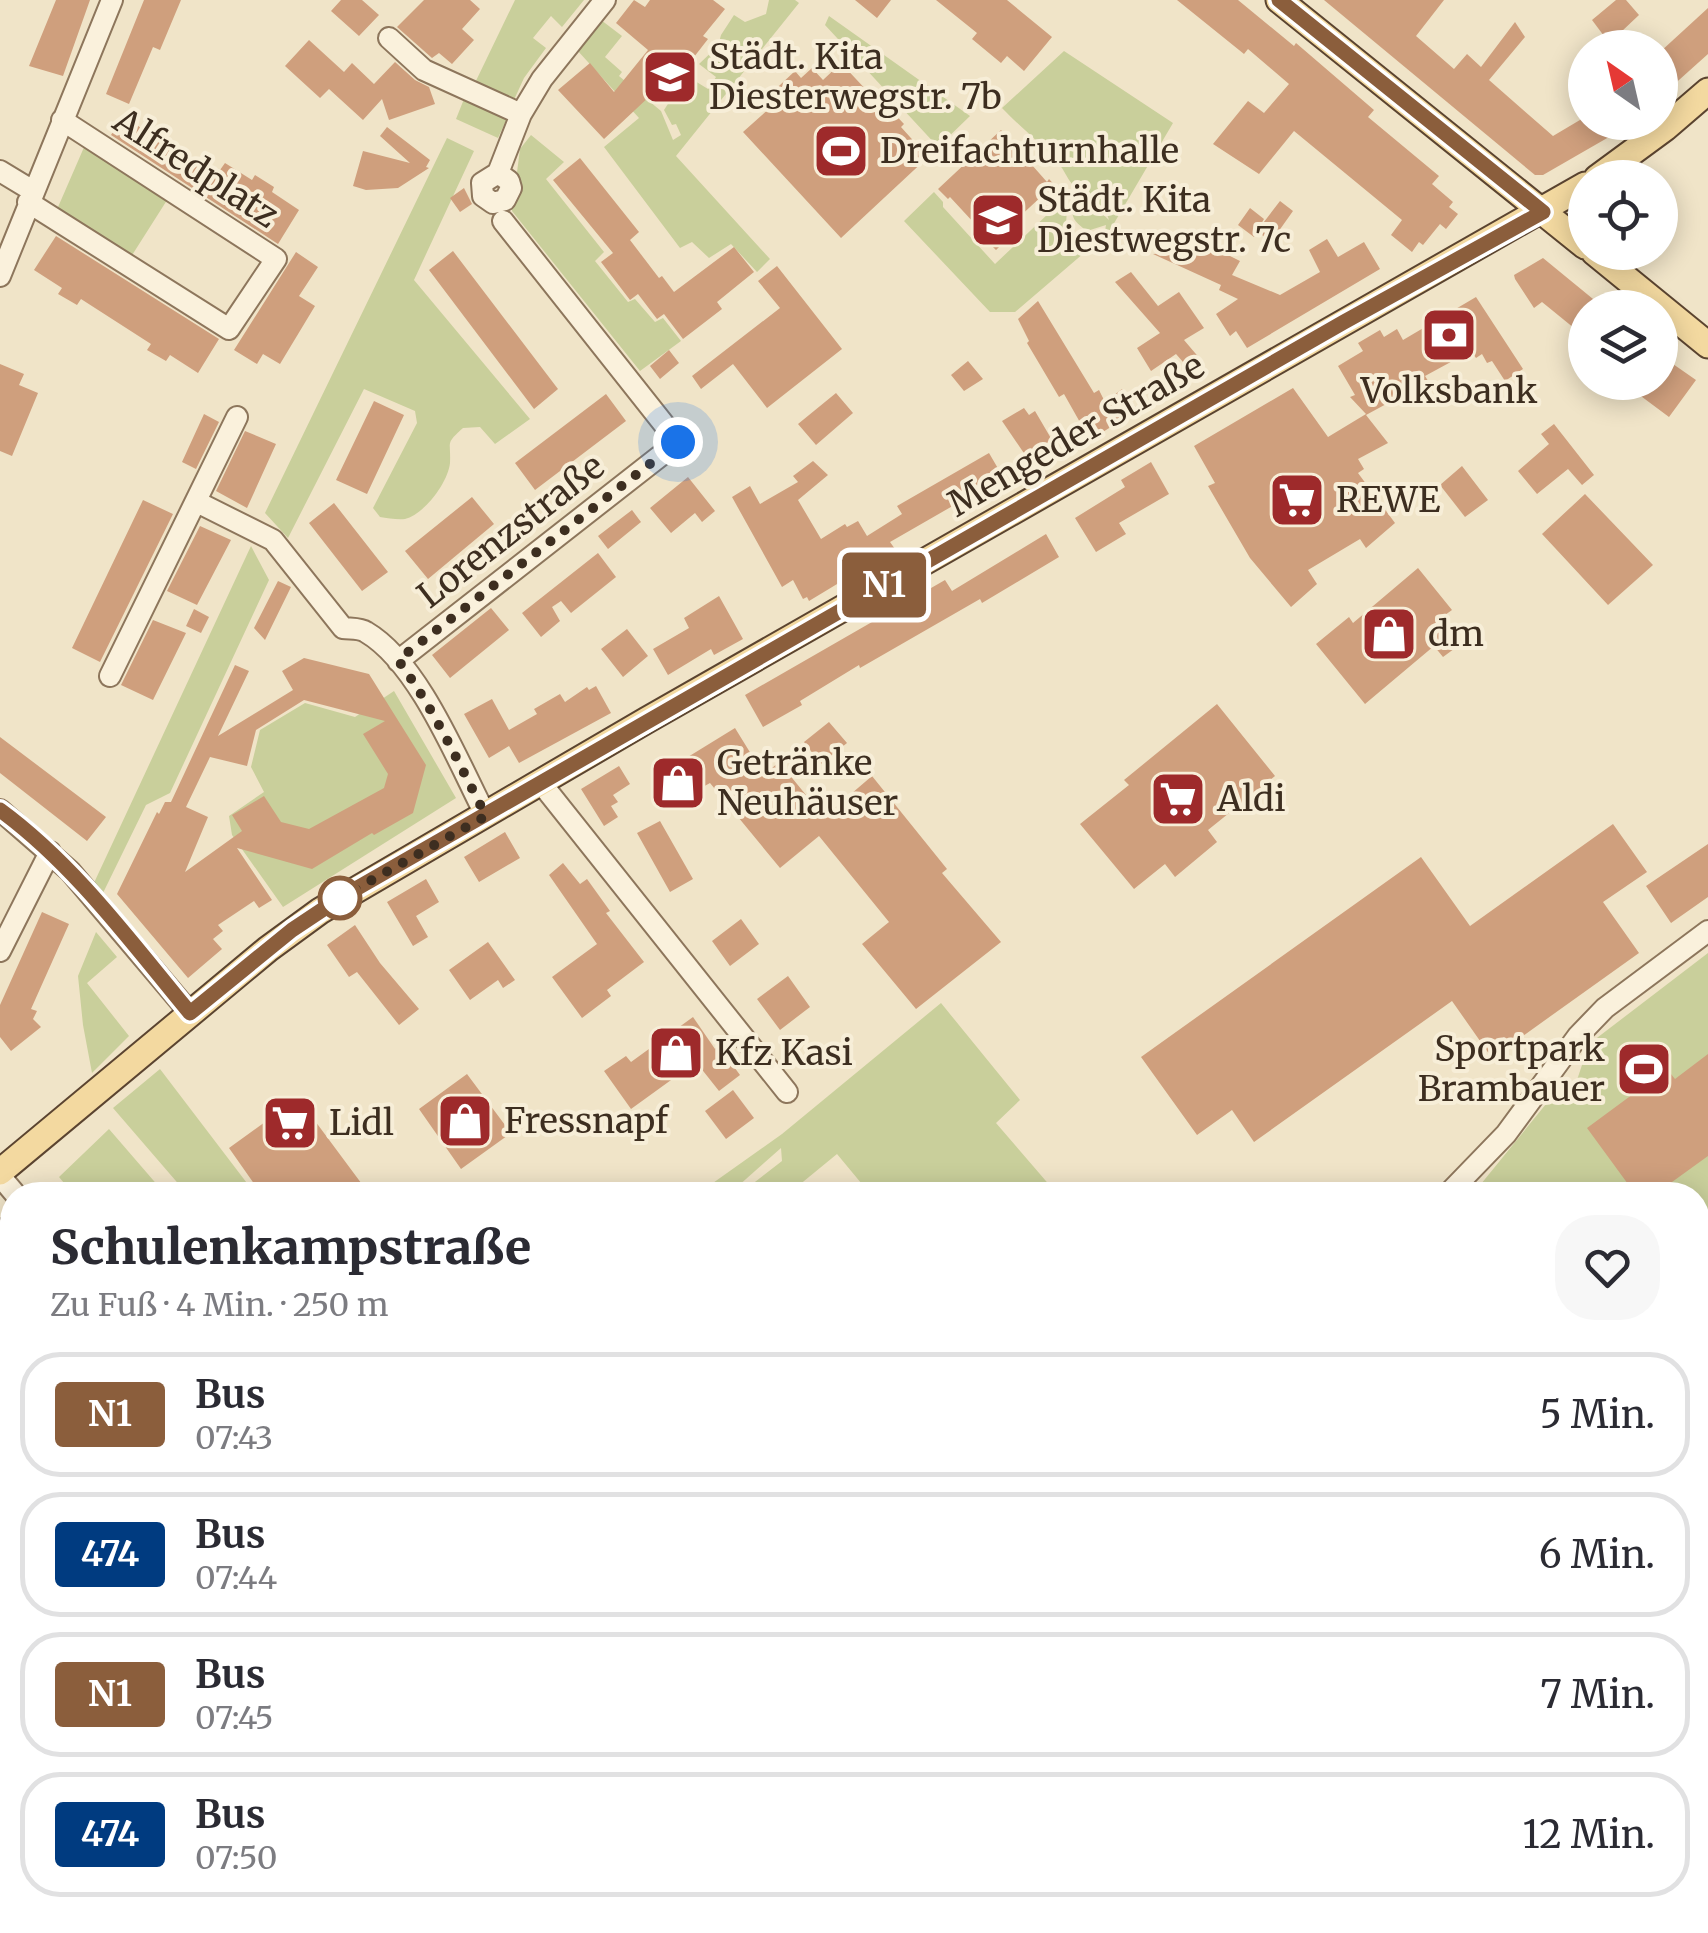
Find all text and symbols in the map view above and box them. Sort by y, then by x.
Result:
north arrow [1568,30,1678,140]
map controls [1568,30,1678,400]
place label: Städt. Kita Diesterwegstr. 7b [709,35,1002,119]
school or university icon: Städt. Kita Diesterwegstr. 7b [640,47,700,107]
street label: Alfredplatz [105,98,287,238]
sports icon: Dreifachturnhalle [811,121,871,181]
place label: Dreifachturnhalle [880,129,1179,173]
button: locate [1568,160,1678,270]
place label: Städt. Kita Diestwegstr. 7c [1037,178,1291,262]
school or university icon: Städt. Kita Diestwegstr. 7c [968,190,1028,250]
button: layers [1568,290,1678,400]
bank icon: Volksbank [1419,305,1479,365]
street label: Mengeder Straße [940,344,1212,526]
place label: Volksbank [1360,369,1537,413]
your location [653,417,703,467]
street label: Lorenzstraße [409,445,613,617]
supermarket icon: REWE [1267,470,1327,530]
place label: REWE [1336,478,1440,522]
line badge: N1 [839,552,929,618]
text: N1 [862,563,906,607]
shop icon: dm [1359,604,1419,664]
place label: dm [1428,612,1484,656]
place label: Getränke Neuhäuser [717,741,898,825]
shop icon: Getränke Neuhäuser [648,753,708,813]
supermarket icon: Aldi [1148,769,1208,829]
place label: Aldi [1216,777,1286,821]
unlabelled marker [319,877,361,919]
shop icon: Kfz Kasi [646,1023,706,1083]
place label: Sportpark Brambauer [1418,1027,1605,1111]
place label: Kfz Kasi [715,1031,853,1075]
sports icon: Sportpark Brambauer [1614,1039,1674,1099]
shop icon: Fressnapf [435,1091,495,1151]
supermarket icon: Lidl [260,1093,320,1153]
place label: Fressnapf [504,1099,670,1143]
place label: Lidl [329,1101,394,1145]
button: heart [1555,1215,1660,1320]
text: Schulenkampstraße [50,1217,531,1277]
text: Zu Fuß · 4 Min. · 250 m [50,1285,389,1325]
text: Bus [195,1371,265,1418]
text: 5 Min. [1540,1391,1655,1438]
text: N1 [88,1392,132,1436]
text: 07:43 [195,1418,273,1458]
text: Bus [195,1511,265,1558]
text: 6 Min. [1539,1531,1655,1578]
text: 474 [81,1532,139,1576]
text: 07:44 [195,1558,277,1598]
text: Bus [195,1651,265,1698]
text: 7 Min. [1540,1671,1655,1718]
text: N1 [88,1672,132,1716]
text: 07:45 [195,1698,273,1738]
text: Bus [195,1791,265,1838]
text: 12 Min. [1523,1811,1655,1858]
text: 474 [81,1812,139,1856]
text: 07:50 [195,1838,277,1878]

